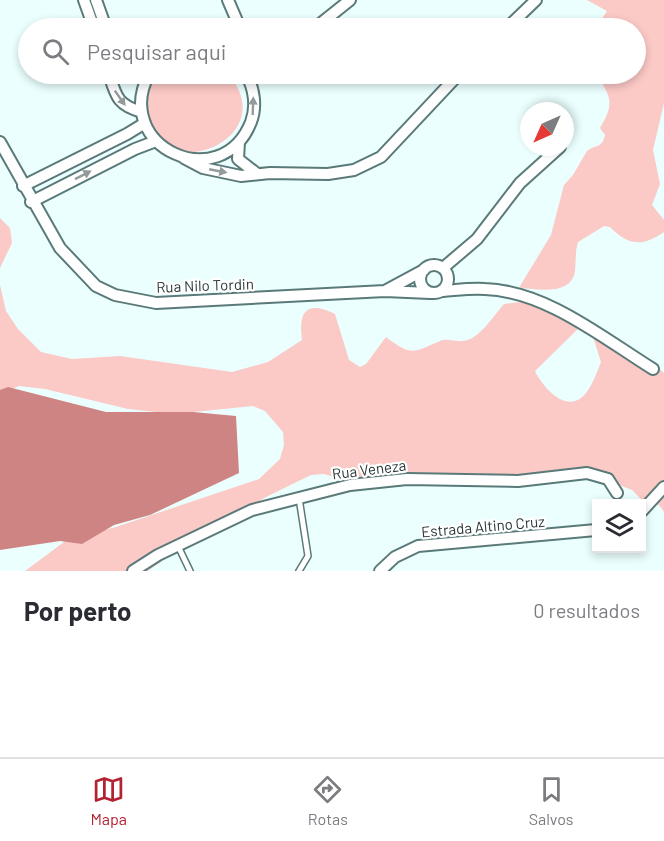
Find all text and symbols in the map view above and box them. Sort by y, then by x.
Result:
search box [18,18,646,84]
icon: search [39,35,72,68]
text: Pesquisar aqui [87,38,226,64]
one-way arrow [114,90,126,106]
one-way arrow [248,97,258,116]
north arrow [520,102,574,156]
one-way arrow [209,167,228,176]
one-way arrow [75,170,92,180]
street label: Rua Nilo Tordin [156,274,254,296]
street label: Rua Veneza [331,456,407,482]
map controls [592,499,646,553]
button: layers [592,499,646,553]
street label: Estrada Altino Cruz [420,512,546,540]
text: Por perto [24,595,132,626]
text: 0 resultados [533,598,640,622]
tab: Mapa [90,773,127,828]
tab: Rotas [308,773,348,828]
tab: Salvos [529,773,574,828]

